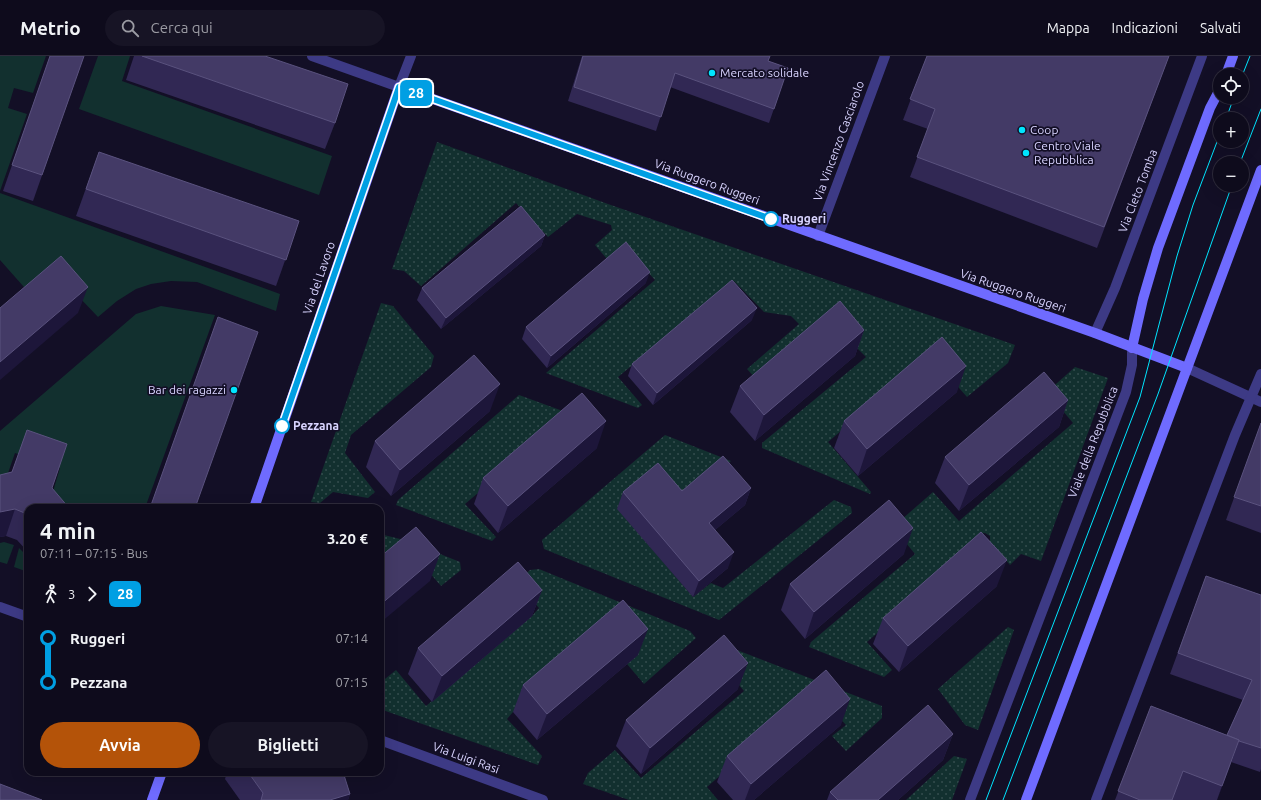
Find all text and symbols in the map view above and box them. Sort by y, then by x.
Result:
search box [105,10,385,46]
text: Metrio [20,17,81,39]
icon: search [119,17,141,39]
text: Cerca qui [151,19,213,36]
text: Mappa [1047,20,1090,36]
text: Indicazioni [1112,20,1178,36]
text: Salvati [1200,20,1241,36]
place label: Mercato solidale [720,66,809,79]
marker: Mercato solidale [707,68,717,78]
map controls [1213,68,1249,192]
button: locate [1213,68,1249,104]
street label: Via Vincenzo Casciarolo [811,79,866,203]
line badge: 28 [398,80,434,106]
text: 28 [408,85,424,101]
button: + [1213,112,1249,148]
place label: Coop [1030,123,1058,136]
marker: Coop [1017,125,1027,135]
place label: Centro Viale Repubblica [1034,139,1101,166]
street label: Via Cleto Tomba [1116,147,1159,234]
marker: Centro Viale Repubblica [1021,148,1031,158]
street label: Via Ruggero Ruggeri [653,156,762,207]
button: − [1213,156,1249,192]
marker: Ruggeri [763,211,779,227]
place label: Ruggeri [782,212,826,225]
street label: Via del Lavoro [300,240,337,316]
street label: Via Ruggero Ruggeri [959,266,1068,315]
place label: Bar dei ragazzi [148,383,226,396]
street label: Viale della Repubblica [1065,384,1120,499]
marker: Bar dei ragazzi [229,385,239,395]
marker: Pezzana [274,418,290,434]
place label: Pezzana [293,419,339,432]
text: 4 min [40,518,96,543]
text: 3.20 € [327,530,368,547]
text: 07:11 – 07:15 · Bus [40,546,148,560]
icon: walk [40,583,62,605]
icon: forward [81,583,103,605]
text: 28 [117,586,133,602]
text: 3 [68,587,75,601]
text: Ruggeri [70,630,125,647]
text: 07:14 [335,631,368,645]
text: Pezzana [70,674,127,691]
text: 07:15 [335,675,368,689]
button: Avvia [40,722,200,768]
button: Biglietti [208,722,368,768]
street label: Via Luigi Rasi [431,739,501,776]

